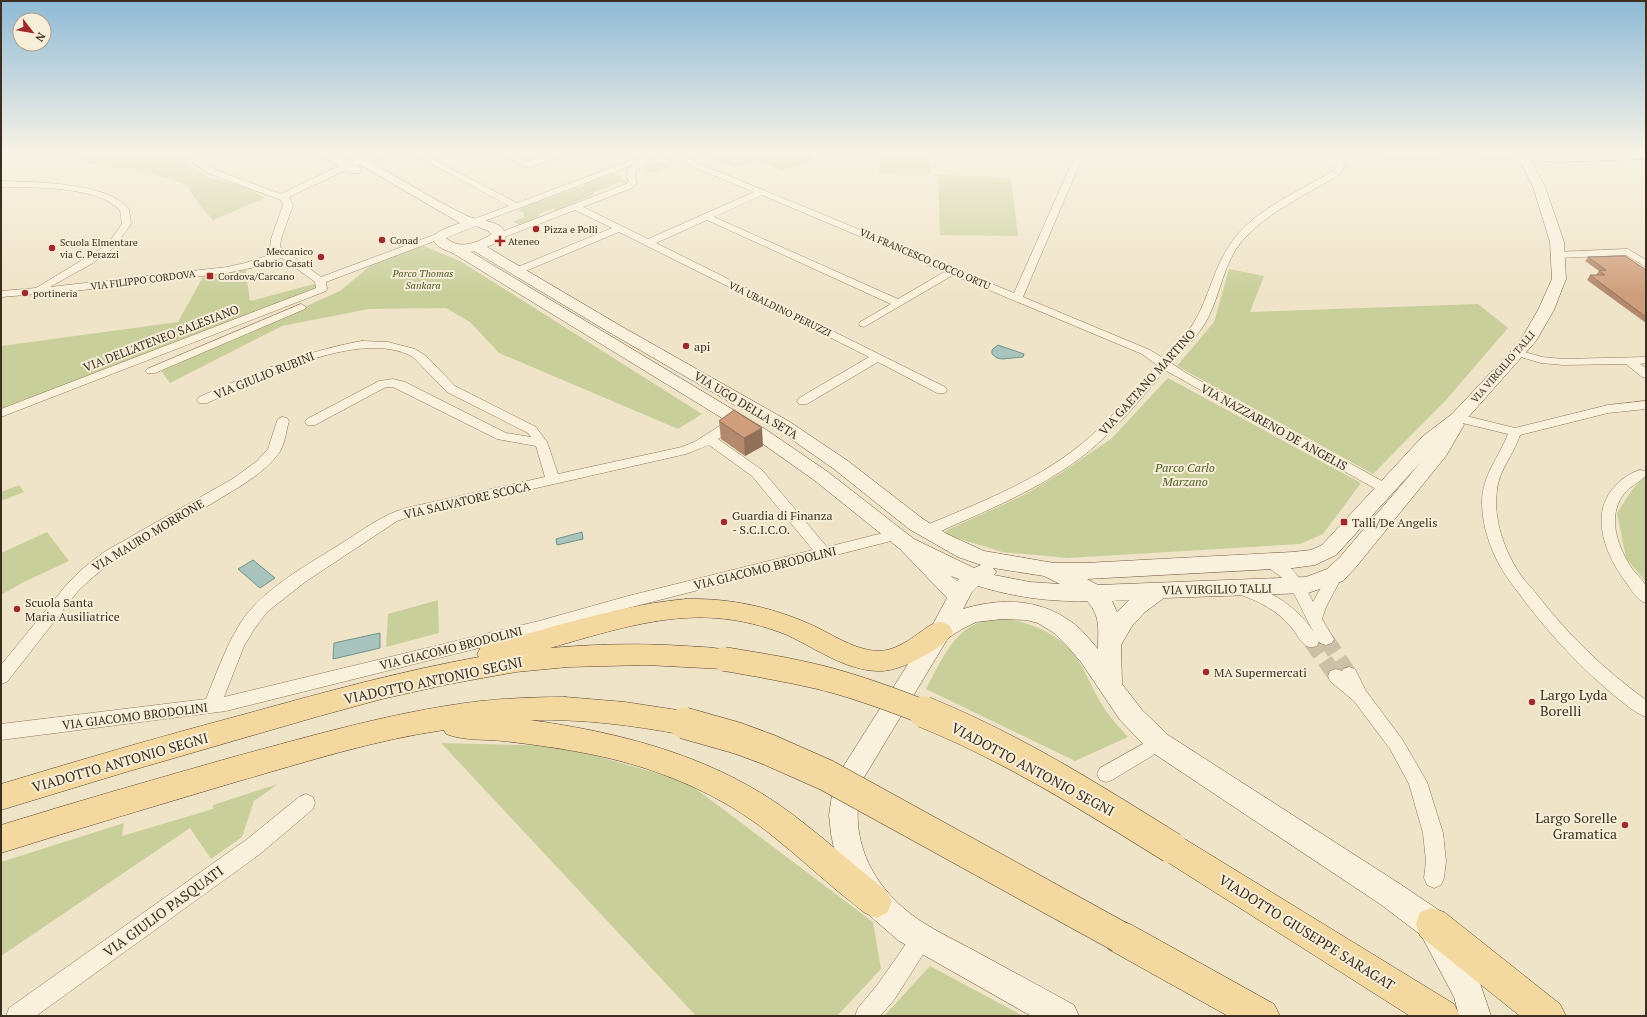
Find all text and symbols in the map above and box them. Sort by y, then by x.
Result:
north arrow [12,12,52,52]
text: N [32,30,49,45]
place label: Pizza e Polli [544,223,598,236]
marker: Pizza e Polli [531,224,541,234]
street label: VIA FRANCESCO COCCO ORTU [858,225,993,293]
place label: Conad [390,234,419,247]
marker: Conad [377,235,387,245]
place label: Ateneo [508,235,540,248]
place label: Scuola Elmentare via C. Perazzi [59,236,138,261]
marker: Ateneo [495,236,505,246]
marker: Scuola Elmentare via C. Perazzi [47,243,57,253]
place label: Meccanico Gabrio Casati [253,245,313,270]
marker: Meccanico Gabrio Casati [316,252,326,262]
street label: VIA FILIPPO CORDOVA [90,267,196,293]
park label: Parco Thomas Sankara [392,267,453,292]
place label: Cordova/Carcano [218,270,295,283]
marker: Cordova/Carcano [205,271,215,281]
street label: VIA UBALDINO PERUZZI [726,278,834,340]
place label: portineria [33,287,78,300]
marker: portineria [20,288,30,298]
street label: VIA DELL'ATENEO SALESIANO [81,301,241,375]
street label: VIA GAETANO MARTINO [1096,326,1198,438]
street label: VIA VIRGILIO TALLI [1468,328,1538,406]
place label: api [694,339,711,354]
marker: api [681,341,691,351]
street label: VIA GIULIO RUBINI [212,348,316,402]
street label: VIA UGO DELLA SETA [691,368,802,442]
street label: VIA NAZZARENO DE ANGELIS [1198,380,1350,474]
park label: Parco Carlo Marzano [1154,460,1215,489]
street label: VIA SALVATORE SCOCA [402,478,533,522]
street label: VIA MAURO MORRONE [89,496,207,574]
place label: Guardia di Finanza - S.C.I.C.O. [732,508,833,537]
place label: Talli/De Angelis [1352,515,1437,530]
marker: Guardia di Finanza - S.C.I.C.O. [719,517,729,527]
marker: Talli/De Angelis [1339,517,1349,527]
street label: VIA GIACOMO BRODOLINI [692,543,838,593]
street label: VIA VIRGILIO TALLI [1162,581,1272,597]
place label: Scuola Santa Maria Ausiliatrice [25,595,120,624]
marker: Scuola Santa Maria Ausiliatrice [12,604,22,614]
street label: VIA GIACOMO BRODOLINI [378,623,524,673]
street label: VIADOTTO ANTONIO SEGNI [342,652,524,708]
place label: MA Supermercati [1214,665,1307,680]
marker: MA Supermercati [1201,667,1211,677]
place label: Largo Lyda Borelli [1540,685,1608,720]
marker: Largo Lyda Borelli [1527,697,1537,707]
street label: VIA GIACOMO BRODOLINI [61,700,209,732]
street label: VIADOTTO ANTONIO SEGNI [948,718,1118,820]
street label: VIADOTTO ANTONIO SEGNI [30,728,210,796]
place label: Largo Sorelle Gramatica [1535,808,1617,843]
marker: Largo Sorelle Gramatica [1620,820,1630,830]
street label: VIA GIULIO PASQUATI [99,861,227,961]
street label: VIADOTTO GIUSEPPE SARAGAT [1215,870,1399,994]

